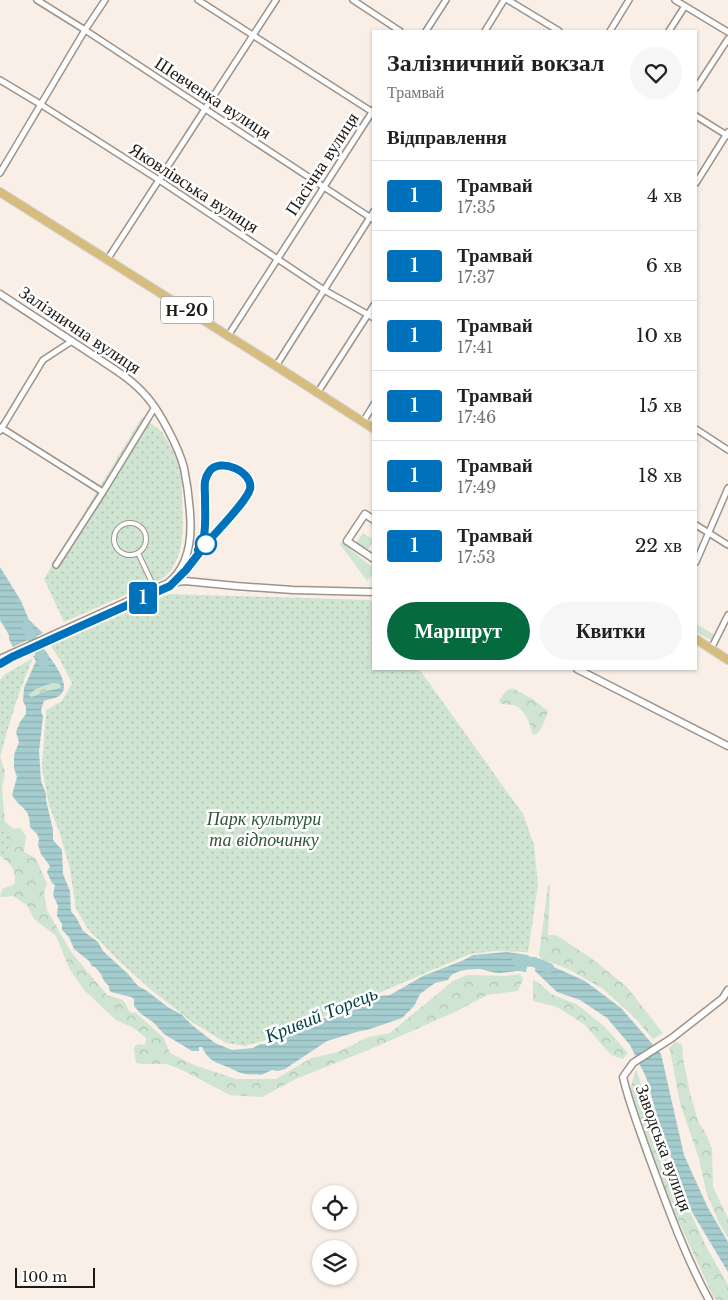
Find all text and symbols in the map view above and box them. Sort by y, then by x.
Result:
button: heart [630,47,682,99]
text: Залізничний вокзал [387,48,605,77]
street label: Шевченка вулиця [150,52,276,144]
text: Трамвай [387,82,444,102]
street label: Пасічна вулиця [281,108,363,220]
text: Відправлення [387,126,507,149]
street label: Яковлівська вулиця [125,138,263,238]
text: Трамвай [457,174,533,197]
text: 4 хв [647,184,682,207]
text: 1 [411,185,418,207]
text: 17:35 [457,197,496,217]
text: Трамвай [457,244,533,267]
text: 6 хв [646,254,682,277]
text: 1 [411,255,418,277]
text: 17:37 [457,267,495,287]
street label: Залізнична вулиця [15,281,145,379]
road number: Н-20 [161,296,213,324]
text: Трамвай [457,314,533,337]
text: 10 хв [636,324,682,347]
text: 1 [411,325,418,347]
text: 17:41 [457,337,493,357]
text: Трамвай [457,384,533,407]
text: 15 хв [639,394,682,417]
text: 1 [411,395,418,417]
text: 17:46 [457,407,496,427]
text: Трамвай [457,454,533,477]
text: 18 хв [638,464,682,487]
text: 1 [411,465,418,487]
text: 17:49 [457,477,496,497]
text: Трамвай [457,524,533,547]
unlabelled marker [195,533,217,555]
text: 22 хв [635,534,682,557]
text: 1 [411,535,418,557]
text: 17:53 [457,547,496,567]
line badge: 1 [127,582,159,614]
text: 1 [139,587,147,609]
button: Маршрут [387,602,530,660]
button: Квитки [540,602,682,660]
park label: Парк культури та відпочинку [206,808,321,851]
water label: Кривий Торець [261,981,381,1048]
street label: Заводська вулиця [631,1082,697,1214]
map controls [312,1185,357,1285]
button: locate [312,1185,357,1230]
button: layers [312,1240,357,1285]
scale bar [15,1265,95,1288]
text: 100 m [22,1268,67,1286]

